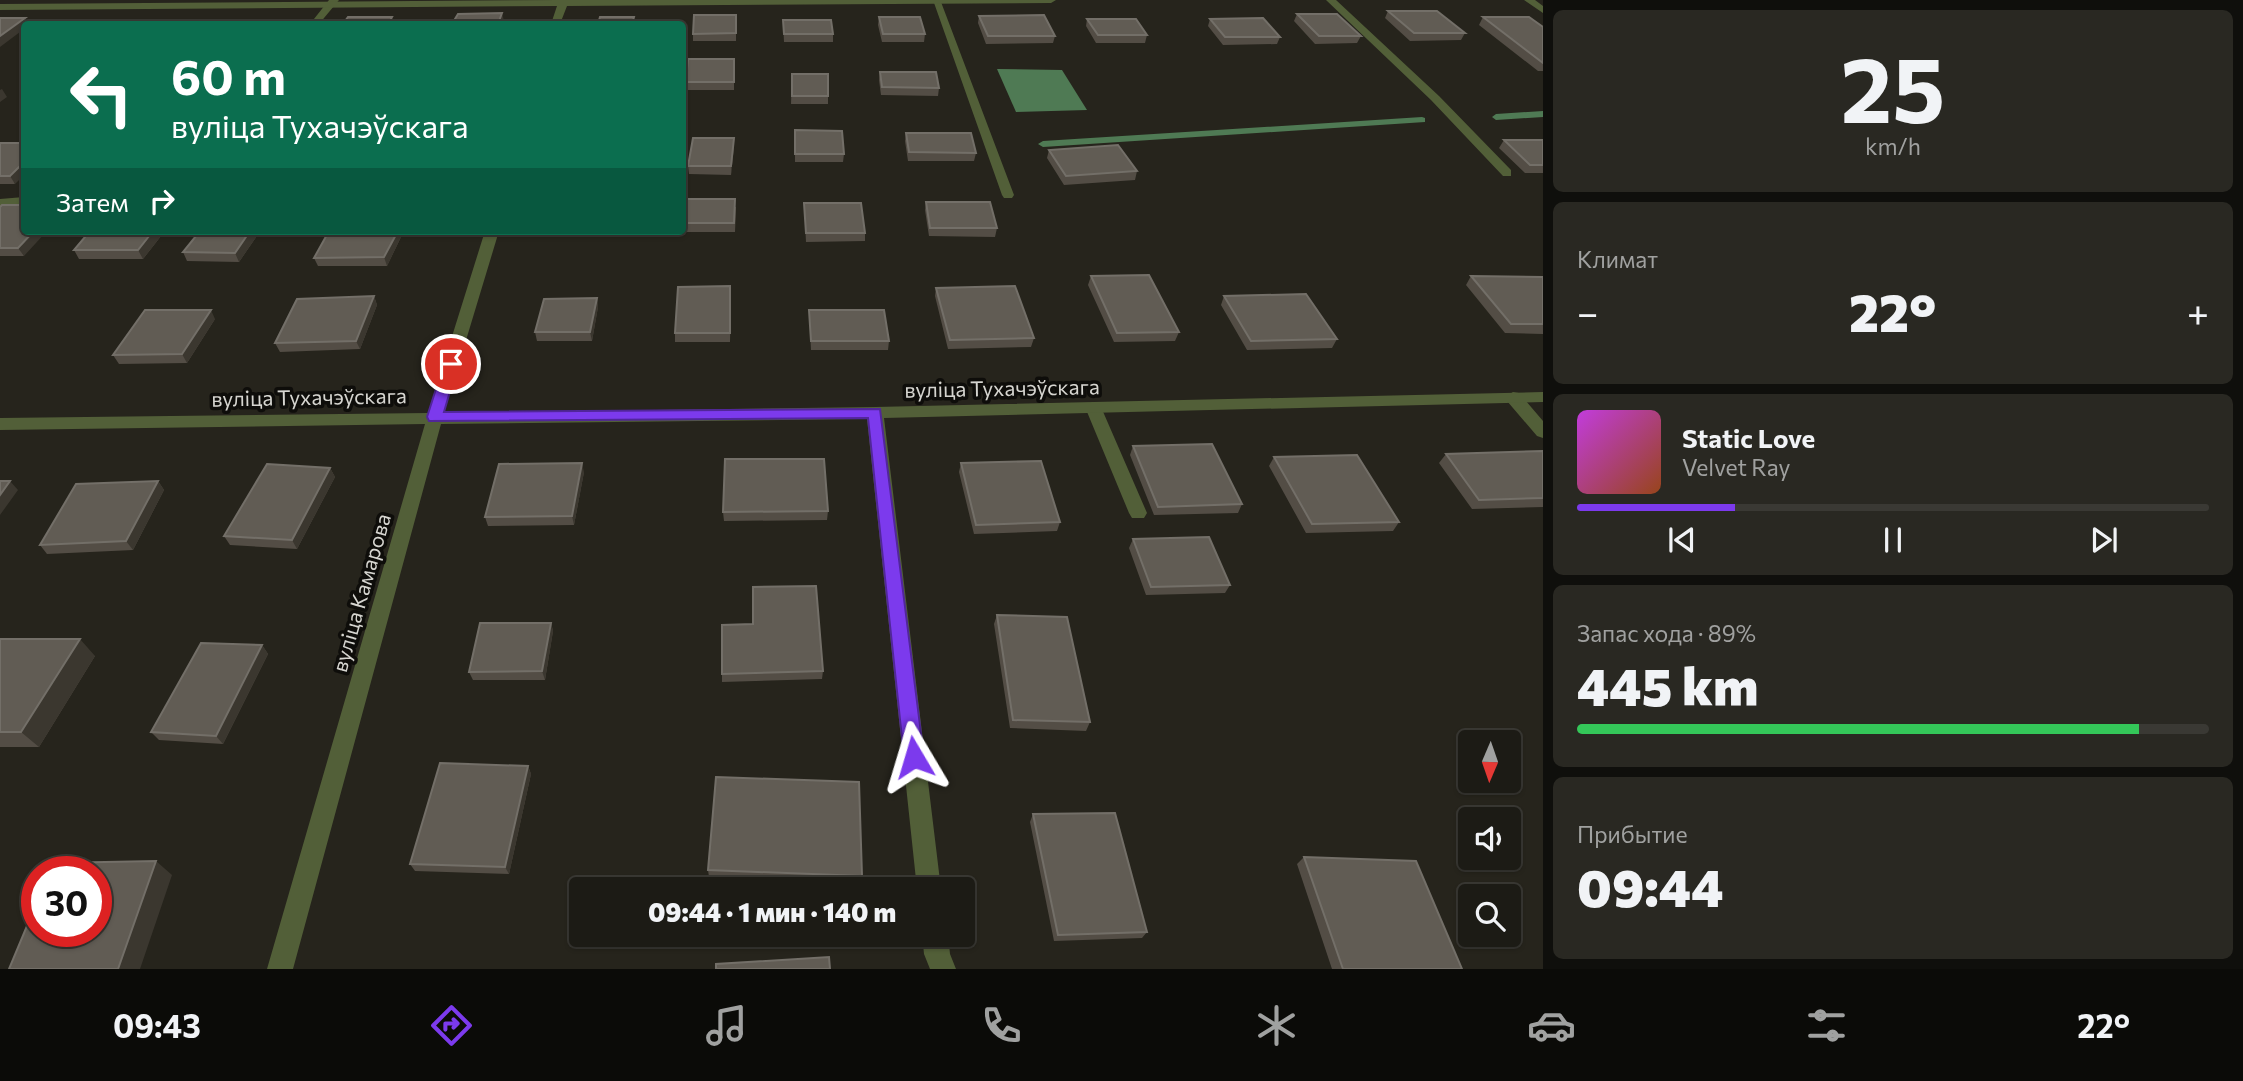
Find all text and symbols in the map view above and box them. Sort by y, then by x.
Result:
text: 25 [1841,30,1945,142]
text: 60 m [171,45,286,105]
icon: left [56,49,147,140]
text: вуліца Тухачэўскага [171,105,469,145]
text: km/h [1865,132,1921,160]
icon: right [143,182,181,220]
text: Затем [56,186,129,217]
text: Климат [1577,245,1658,273]
text: 22° [1849,279,1936,343]
text: − [1577,288,1599,335]
text: + [2187,288,2209,335]
pin [421,334,481,394]
icon: arrive [432,345,470,383]
street label: вуліца Тухачэўскага [904,373,1100,402]
street label: вуліца Тухачэўскага [211,382,407,411]
text: Static Love [1682,422,1815,453]
text: Velvet Ray [1682,453,1790,481]
street label: вуліца Камарова [326,511,395,675]
icon: previous [1663,521,1701,559]
icon: pause [1874,521,1912,559]
icon: next [2085,521,2123,559]
text: Запас хода · 89% [1577,619,1756,647]
text: 445 km [1577,653,1758,717]
position arrow [877,720,951,794]
north arrow [1458,730,1521,793]
map controls [1458,730,1521,947]
button: sound [1458,807,1521,870]
text: Прибытие [1577,820,1688,848]
text: 09:44 [1577,854,1723,918]
speed limit sign: 30 [21,856,112,947]
button: search [1458,884,1521,947]
text: 09:44 · 1 мин · 140 m [648,896,896,927]
icon: directions [427,1001,476,1050]
icon: music [702,1001,751,1050]
icon: phone [977,1001,1026,1050]
icon: climate [1252,1001,1301,1050]
icon: car [1527,1001,1576,1050]
icon: filters [1802,1001,1851,1050]
text: 09:43 [113,1005,201,1045]
text: 22° [2077,1005,2130,1045]

